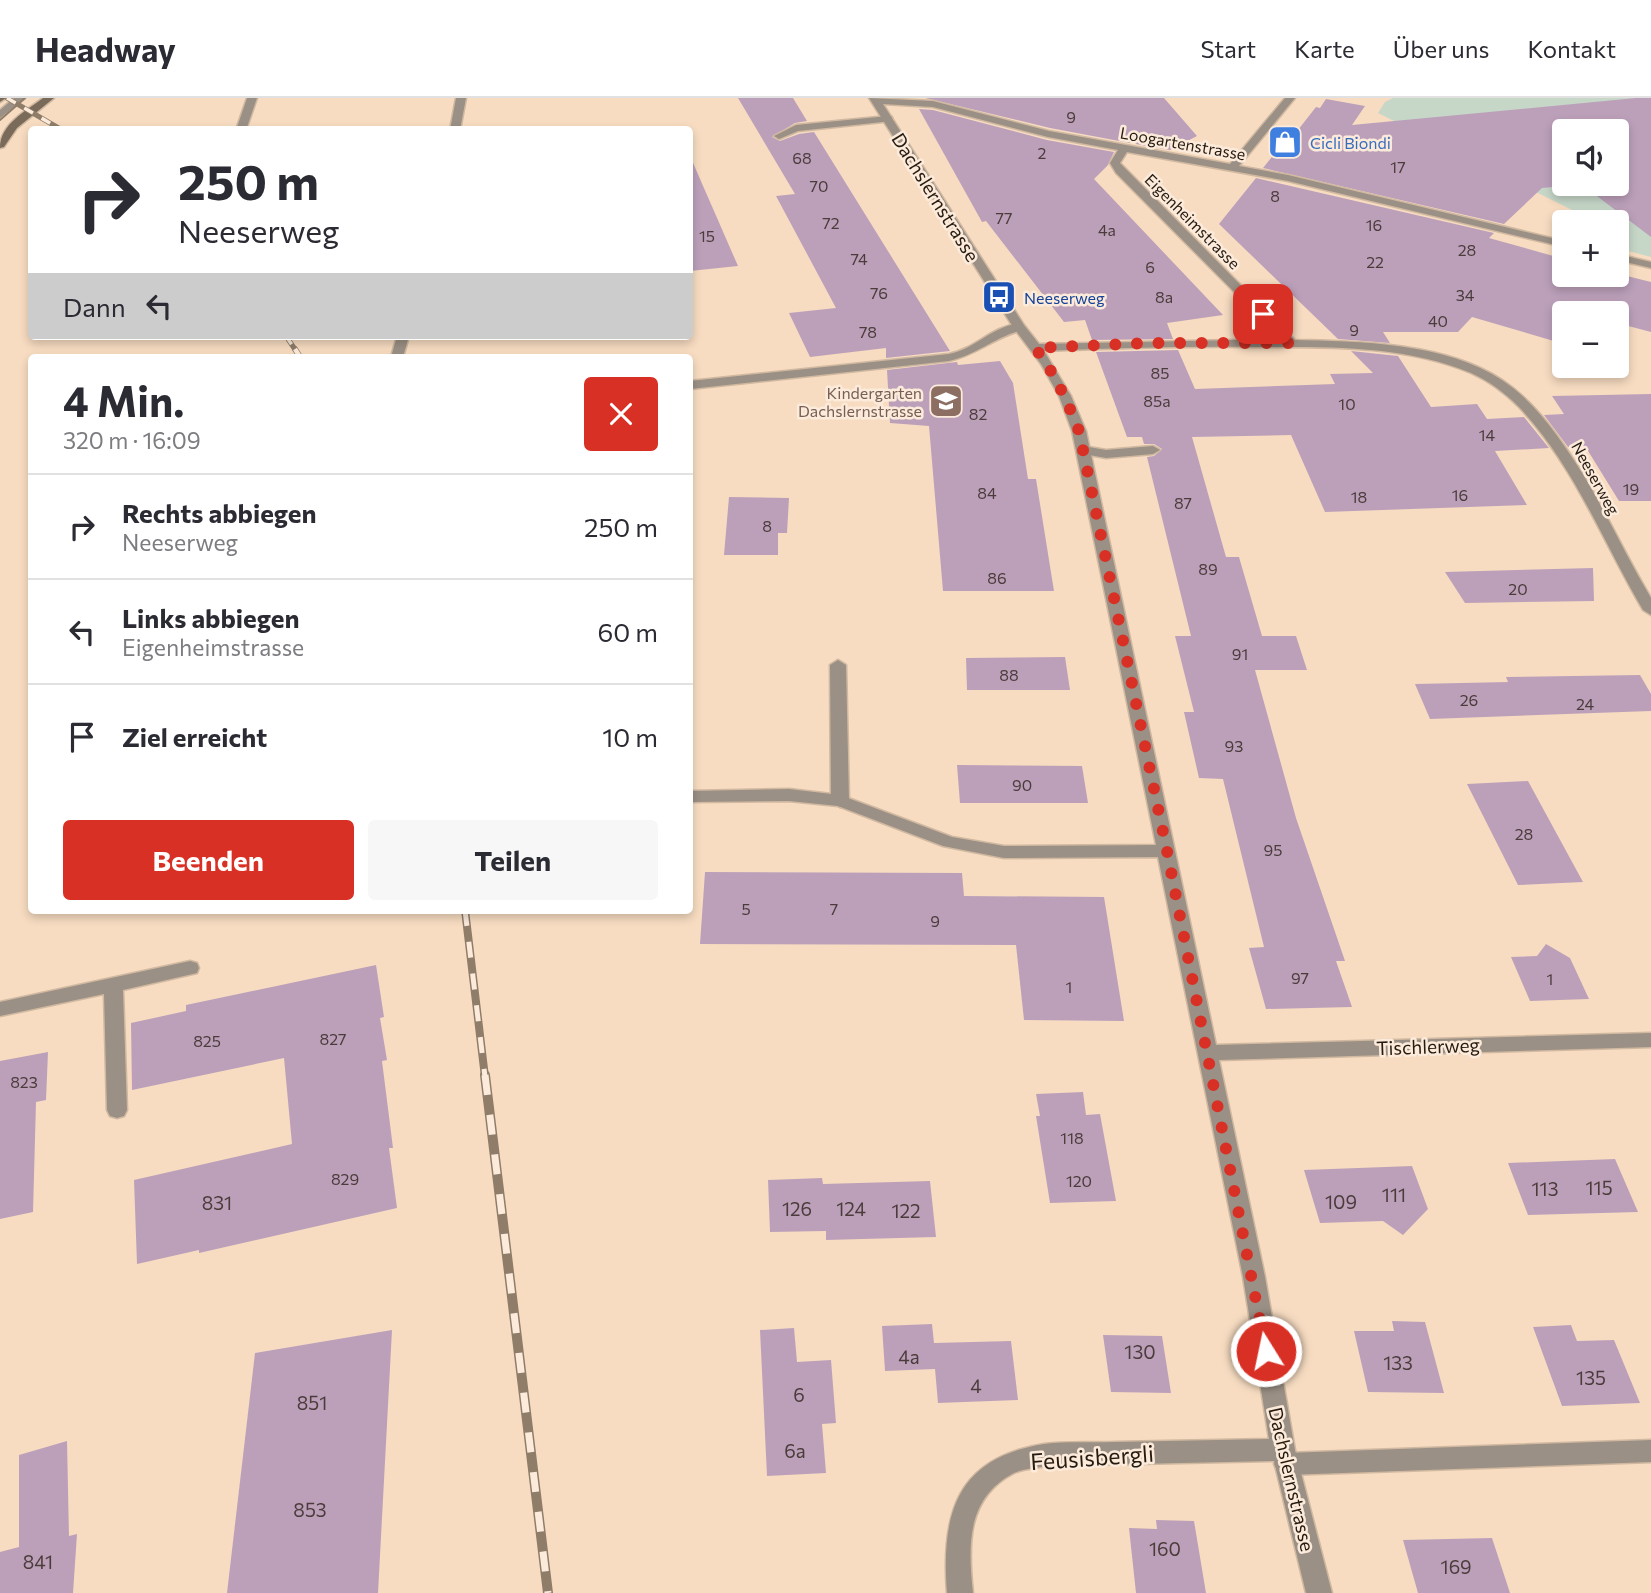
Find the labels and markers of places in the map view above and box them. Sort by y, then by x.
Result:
shop icon: Cicli Biondi [1266,123,1304,161]
place label: Cicli Biondi [1310,133,1391,152]
bus stop icon: Neeserweg [980,278,1018,316]
pin [1233,284,1293,344]
place label: Neeserweg [1024,288,1105,307]
school or university icon: Kindergarten Dachslernstrasse [927,382,965,420]
place label: Kindergarten Dachslernstrasse [798,383,922,420]

